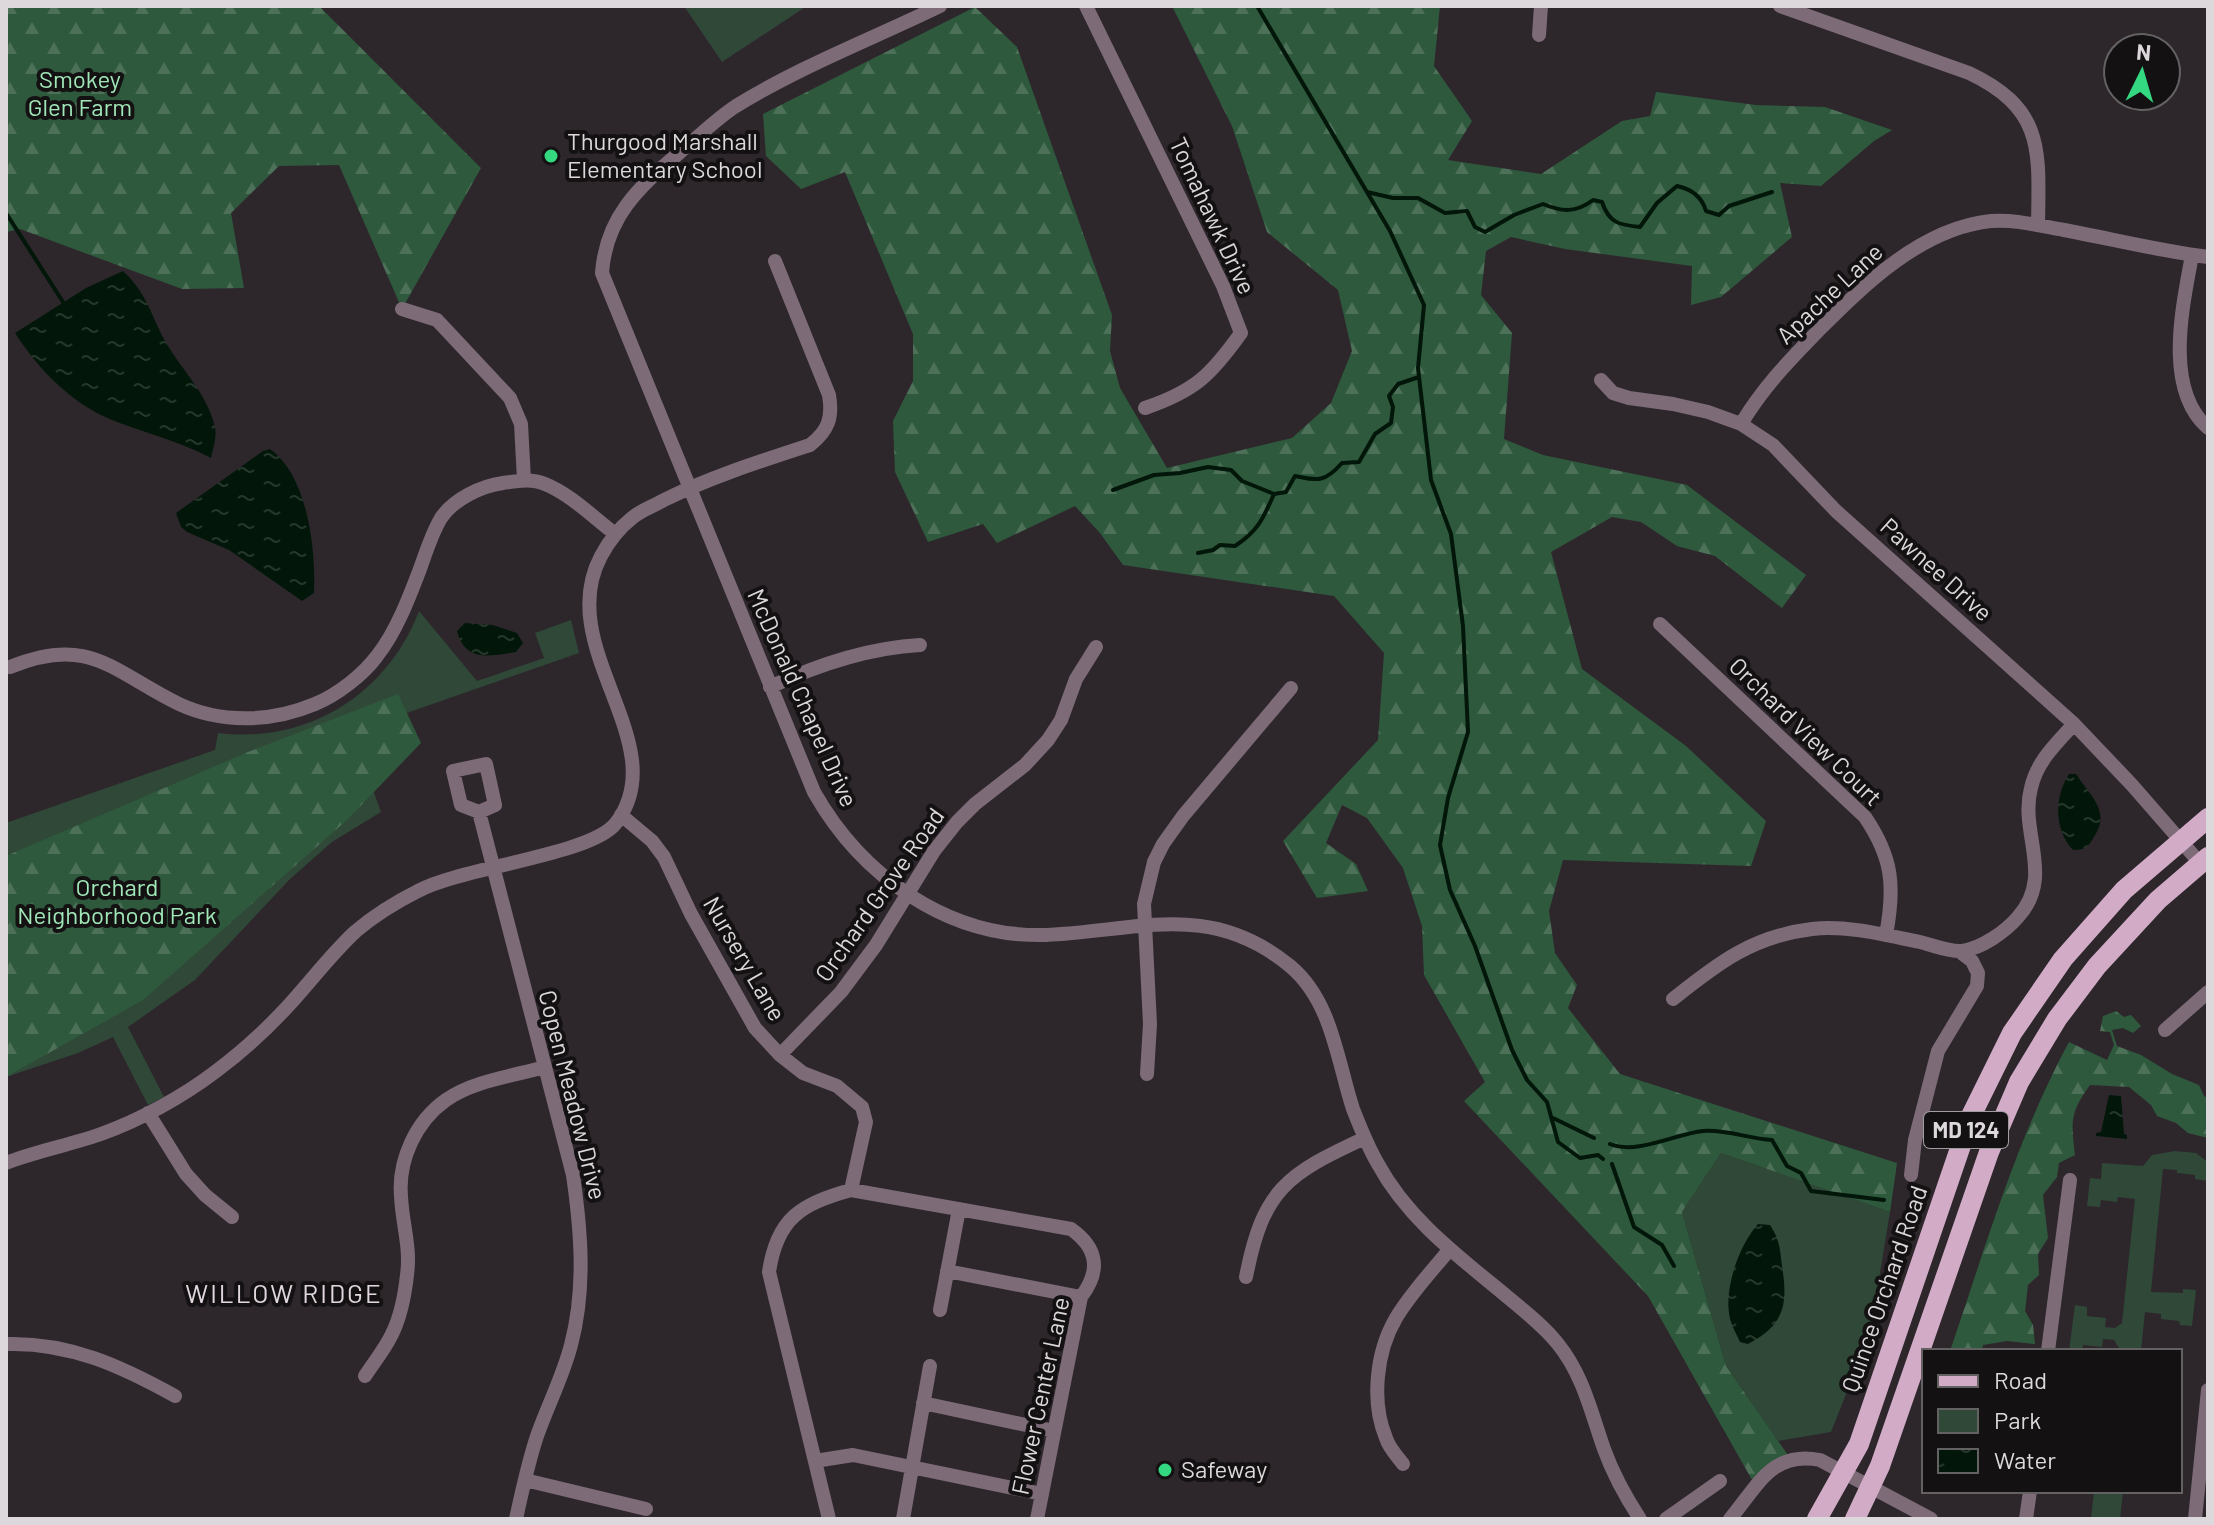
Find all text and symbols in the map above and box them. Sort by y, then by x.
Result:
north arrow [2102,32,2182,112]
text: N [2135,37,2152,65]
park label: Smokey Glen Farm [28,64,132,121]
place label: Thurgood Marshall Elementary School [567,126,762,183]
street label: Tomahawk Drive [1164,132,1262,298]
marker: Thurgood Marshall Elementary School [542,147,560,165]
street label: Apache Lane [1770,236,1888,349]
street label: Pawnee Drive [1875,511,1999,627]
street label: McDonald Chapel Drive [742,584,865,811]
street label: Orchard View Court [1724,651,1888,811]
street label: Orchard Grove Road [808,802,950,987]
park label: Orchard Neighborhood Park [17,872,217,929]
street label: Nursery Lane [698,891,793,1026]
street label: Copen Meadow Drive [533,987,613,1202]
road number: MD 124 [1924,1112,2008,1148]
street label: Quince Orchard Road [1835,1181,1933,1396]
district label: WILLOW RIDGE [185,1277,383,1308]
street label: Flower Center Lane [1004,1294,1075,1497]
legend [1922,1349,2182,1493]
text: Road [1994,1365,2047,1394]
text: Park [1994,1405,2041,1434]
text: Water [1994,1445,2056,1474]
place label: Safeway [1181,1454,1267,1483]
marker: Safeway [1156,1461,1174,1479]

